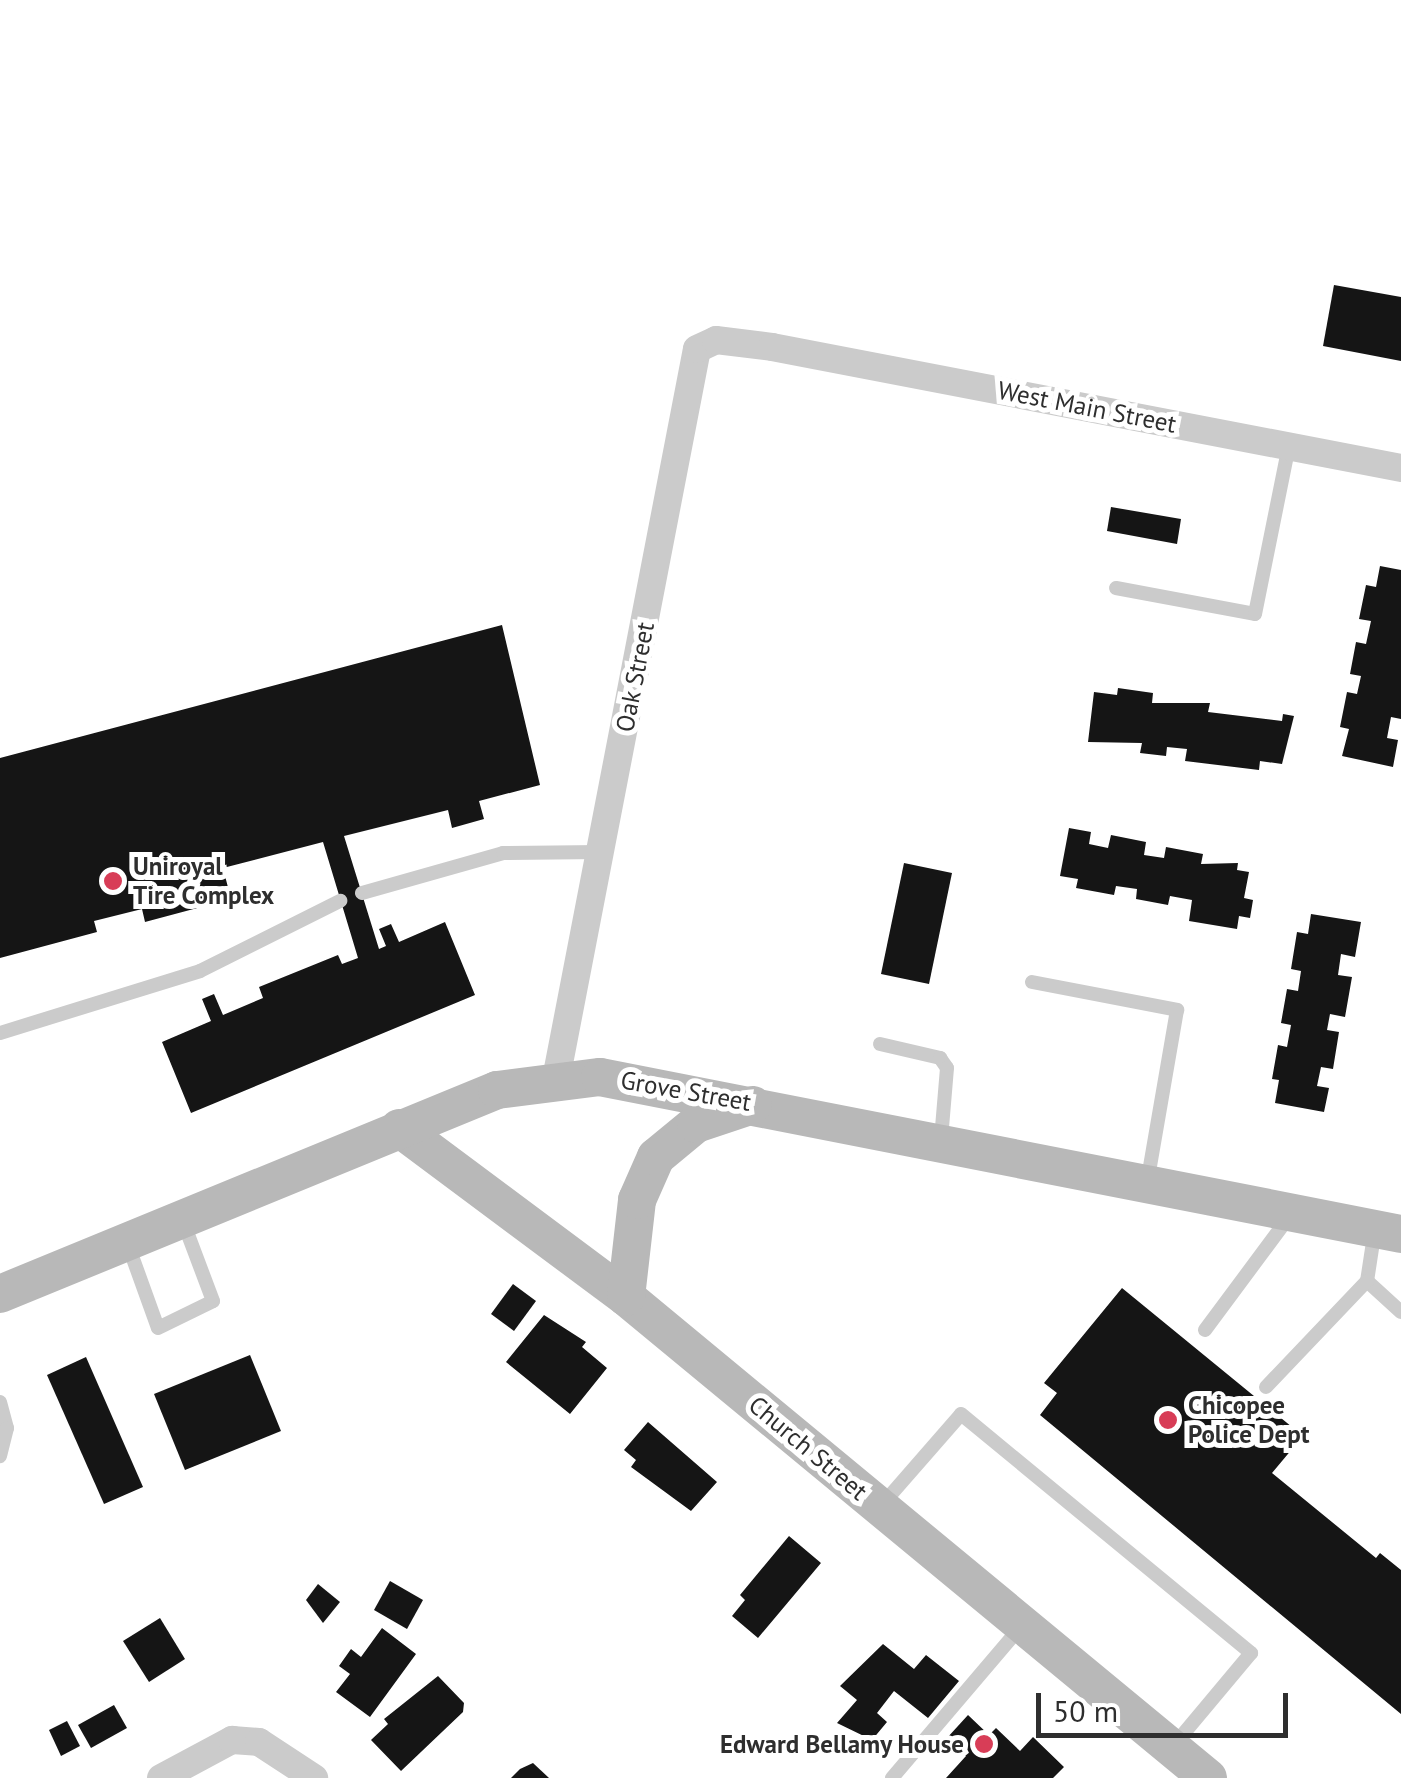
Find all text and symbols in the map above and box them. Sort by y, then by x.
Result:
street label: West Main Street [995,375,1179,439]
street label: Oak Street [610,619,660,735]
place label: Uniroyal Tire Complex [133,852,274,911]
marker: Uniroyal Tire Complex [102,870,124,892]
street label: Grove Street [618,1065,754,1117]
street label: Church Street [743,1390,873,1506]
place label: Chicopee Police Dept [1188,1391,1309,1450]
marker: Chicopee Police Dept [1157,1409,1179,1431]
scale bar [1041,1673,1294,1735]
text: 50 m [1053,1691,1118,1730]
place label: Edward Bellamy House [719,1729,964,1759]
marker: Edward Bellamy House [973,1733,995,1755]

